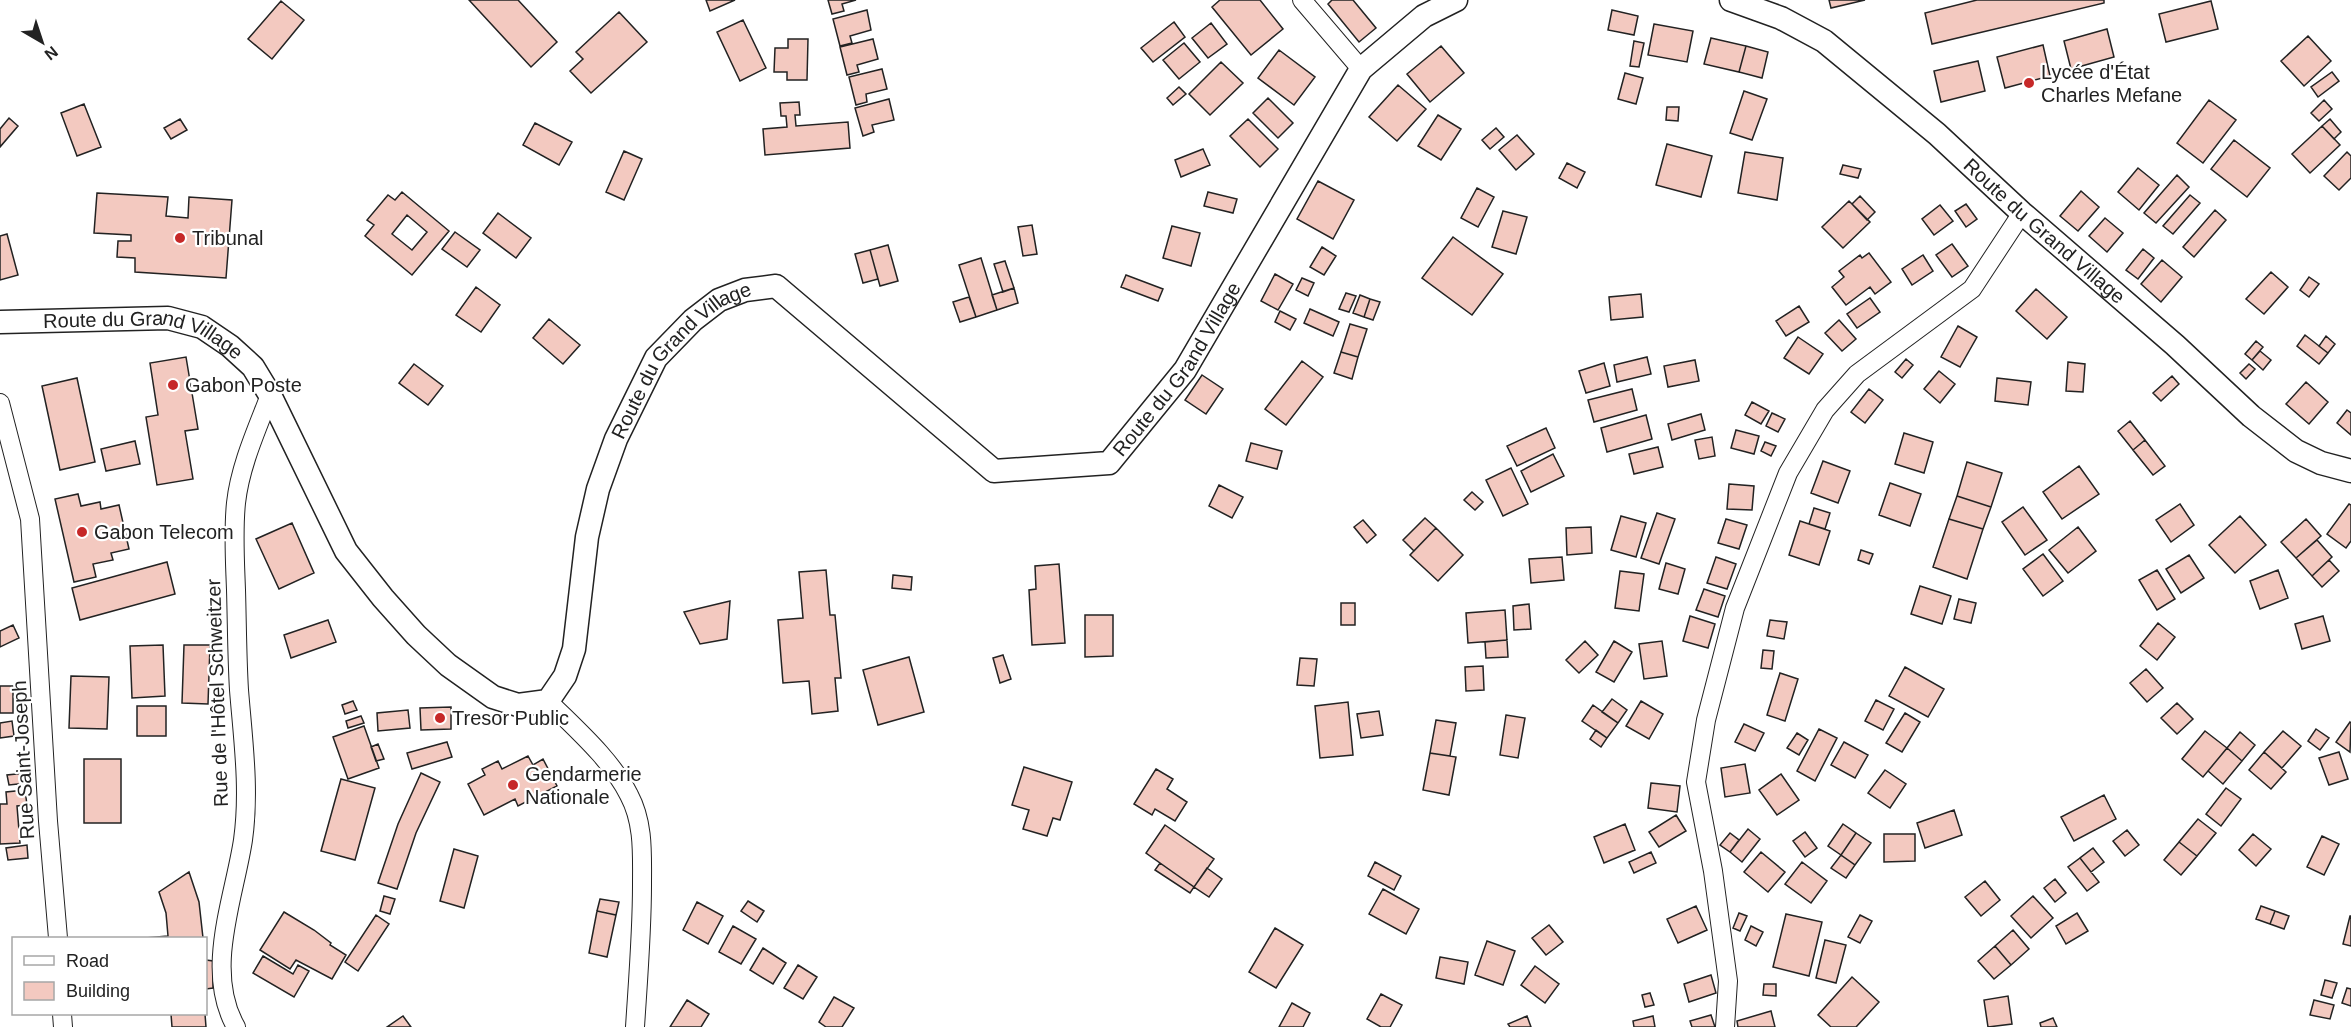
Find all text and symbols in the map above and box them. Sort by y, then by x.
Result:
north arrow [12,12,72,72]
text: N [41,43,61,64]
place label: Lycée d'État Charles Mefane [2041,61,2182,106]
marker: Lycée d'État Charles Mefane [2022,76,2036,90]
street label: Route du Grand Village [1959,154,2130,308]
place label: Tribunal [192,227,264,249]
marker: Tribunal [173,231,187,245]
street label: Route du Grand Village [607,278,754,442]
street label: Route du Grand Village [1108,278,1245,460]
street label: Route du Grand Village [43,306,248,363]
place label: Gabon Poste [185,374,302,396]
marker: Gabon Poste [166,378,180,392]
place label: Gabon Telecom [94,521,234,543]
marker: Gabon Telecom [75,525,89,539]
street label: Rue de l'Hôtel Schweitzer [202,578,232,808]
street label: Rue Saint-Joseph [8,680,38,840]
place label: Tresor Public [452,707,569,729]
marker: Tresor Public [433,711,447,725]
place label: Gendarmerie Nationale [525,763,642,808]
marker: Gendarmerie Nationale [506,778,520,792]
legend [12,937,207,1015]
text: Road [66,951,109,971]
text: Building [66,981,130,1001]

